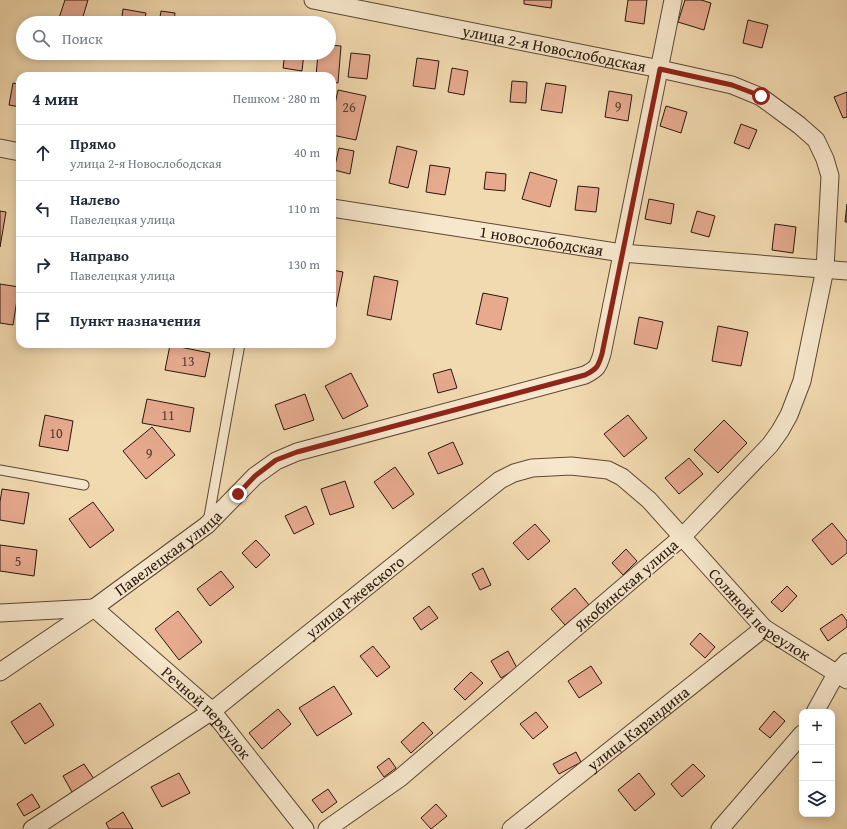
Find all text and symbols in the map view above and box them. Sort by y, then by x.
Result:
search box [16,16,336,60]
street label: улица 2-я Новослободская [459,18,648,78]
icon: search [30,27,52,49]
text: Поиск [62,28,103,49]
text: 4 мин [32,86,78,111]
route start [752,87,770,105]
text: Пешком · 280 m [233,89,320,108]
house number: 9 [615,96,622,116]
house number: 26 [342,97,356,117]
text: Прямо [70,133,116,154]
icon: ahead [32,142,54,164]
text: 40 m [294,143,320,162]
text: улица 2-я Новослободская [70,154,222,173]
text: Налево [70,189,120,210]
icon: left [32,198,54,220]
text: 110 m [288,199,320,218]
text: Павелецкая улица [70,210,175,229]
street label: 1 новослободская [478,219,605,262]
text: Направо [70,245,129,266]
icon: right [32,254,54,276]
text: 130 m [288,255,320,274]
text: Павелецкая улица [70,266,175,285]
icon: arrive [32,310,54,332]
text: Пункт назначения [70,310,201,331]
house number: 13 [181,351,195,371]
house number: 11 [161,405,175,425]
house number: 10 [49,423,63,443]
house number: 9 [146,443,153,463]
route end [229,485,247,503]
street label: Павелецкая улица [109,504,228,601]
street label: Якобинская улица [568,533,684,638]
street label: улица Ржевского [299,549,409,644]
house number: 5 [15,551,21,571]
street label: Соляной переулок [703,562,816,667]
street label: Речной переулок [156,660,258,764]
street label: улица Карандина [581,680,694,777]
map controls [799,709,835,817]
button: + [799,709,835,745]
button: − [799,745,835,781]
button: layers [799,781,835,817]

